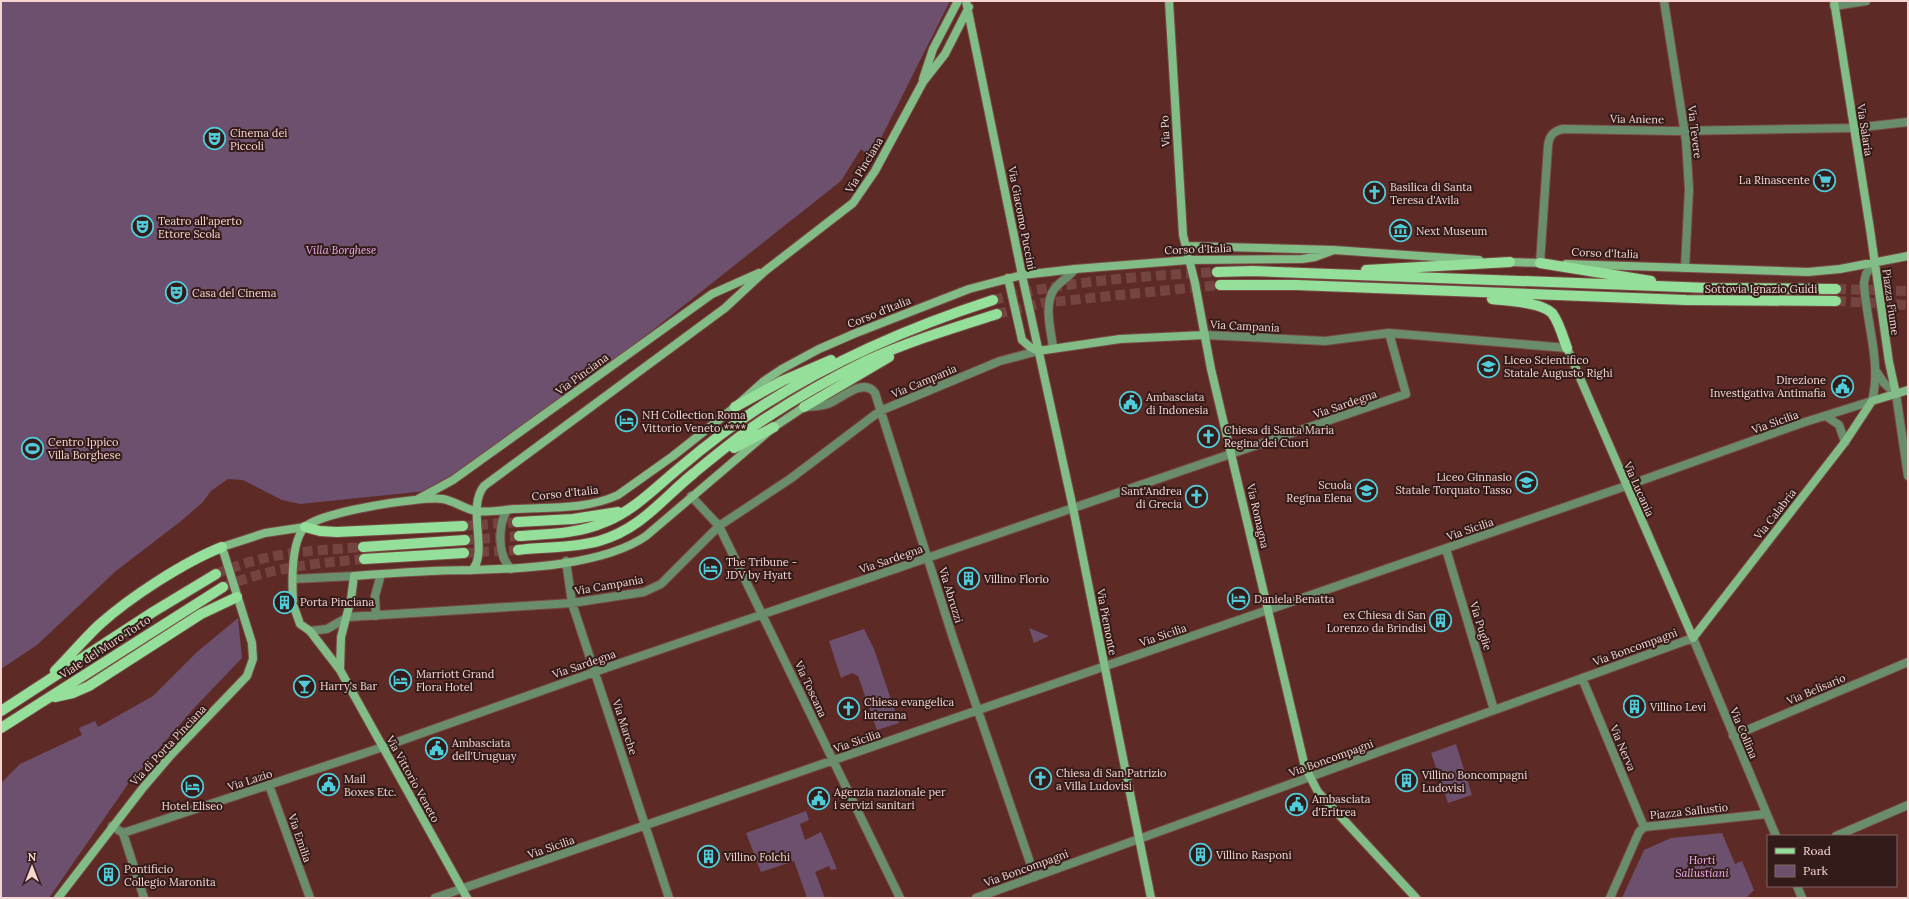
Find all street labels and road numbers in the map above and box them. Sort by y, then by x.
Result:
street label: Via Salaria [1854,102,1876,157]
street label: Via Tevere [1685,104,1705,159]
street label: Via Aniene [1609,112,1664,126]
street label: Via Po [1157,115,1173,148]
street label: Via Pinciana [841,135,886,196]
street label: Via Giacomo Puccini [1005,164,1039,271]
street label: Corso d'Italia [1164,241,1232,257]
street label: Corso d'Italia [1571,245,1639,261]
street label: Piazza Fiume [1879,268,1903,336]
street label: Sottovia Ignazio Guidi [1705,282,1817,296]
street label: Corso d'Italia [845,293,913,331]
street label: Via Campania [1209,317,1280,335]
street label: Via Pinciana [552,350,611,398]
street label: Via Campania [888,361,959,401]
street label: Via Sardegna [1310,386,1379,422]
street label: Via Sicilia [1749,407,1801,437]
street label: Via Lucania [1620,458,1657,519]
street label: Via Romagna [1244,481,1272,550]
street label: Corso d'Italia [531,482,600,503]
street label: Via Calabria [1750,486,1799,543]
street label: Via Sicilia [1444,514,1496,544]
street label: Via Sardegna [856,541,925,577]
street label: Via Abruzzi [936,564,966,625]
street label: Via Campania [573,572,645,598]
street label: Via Piemonte [1094,587,1120,656]
street label: Via Puglie [1467,599,1495,652]
street label: Viale del Muro Torto [56,612,153,682]
street label: Via Sicilia [1137,620,1189,650]
street label: Via Boncompagni [1590,625,1679,669]
street label: Via Sardegna [549,646,618,682]
street label: Via Toscana [791,658,830,720]
street label: Via Belisario [1784,670,1848,708]
street label: Via Marche [609,697,641,757]
street label: Via di Porta Pinciana [126,701,209,789]
street label: Via Collina [1727,704,1761,761]
street label: Via Nerva [1607,722,1639,774]
street label: Via Sicilia [831,726,883,756]
street label: Via Vittorio Veneto [383,732,443,825]
street label: Via Boncompagni [1286,736,1375,780]
street label: Via Lazio [225,766,274,794]
street label: Piazza Sallustio [1649,800,1729,822]
street label: Via Emilia [285,811,315,864]
street label: Via Sicilia [525,832,577,862]
street label: Via Boncompagni [981,846,1070,890]

